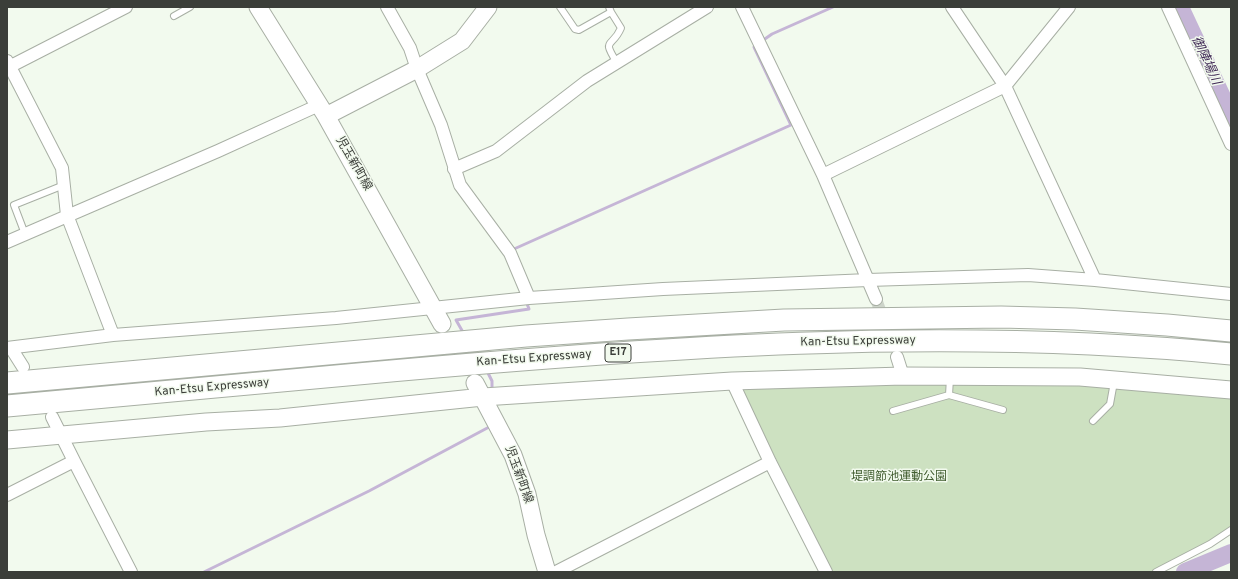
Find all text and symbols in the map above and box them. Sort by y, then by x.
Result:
water label: 御陣場川 [1187,34,1223,88]
street label: 児玉新町線 [332,134,374,194]
street label: Kan-Etsu Expressway [800,334,916,350]
road number: E17 [605,344,631,362]
street label: Kan-Etsu Expressway [476,348,592,370]
street label: Kan-Etsu Expressway [154,376,270,400]
street label: 児玉新町線 [501,444,535,506]
park label: 堤調節池運動公園 [851,471,947,485]

